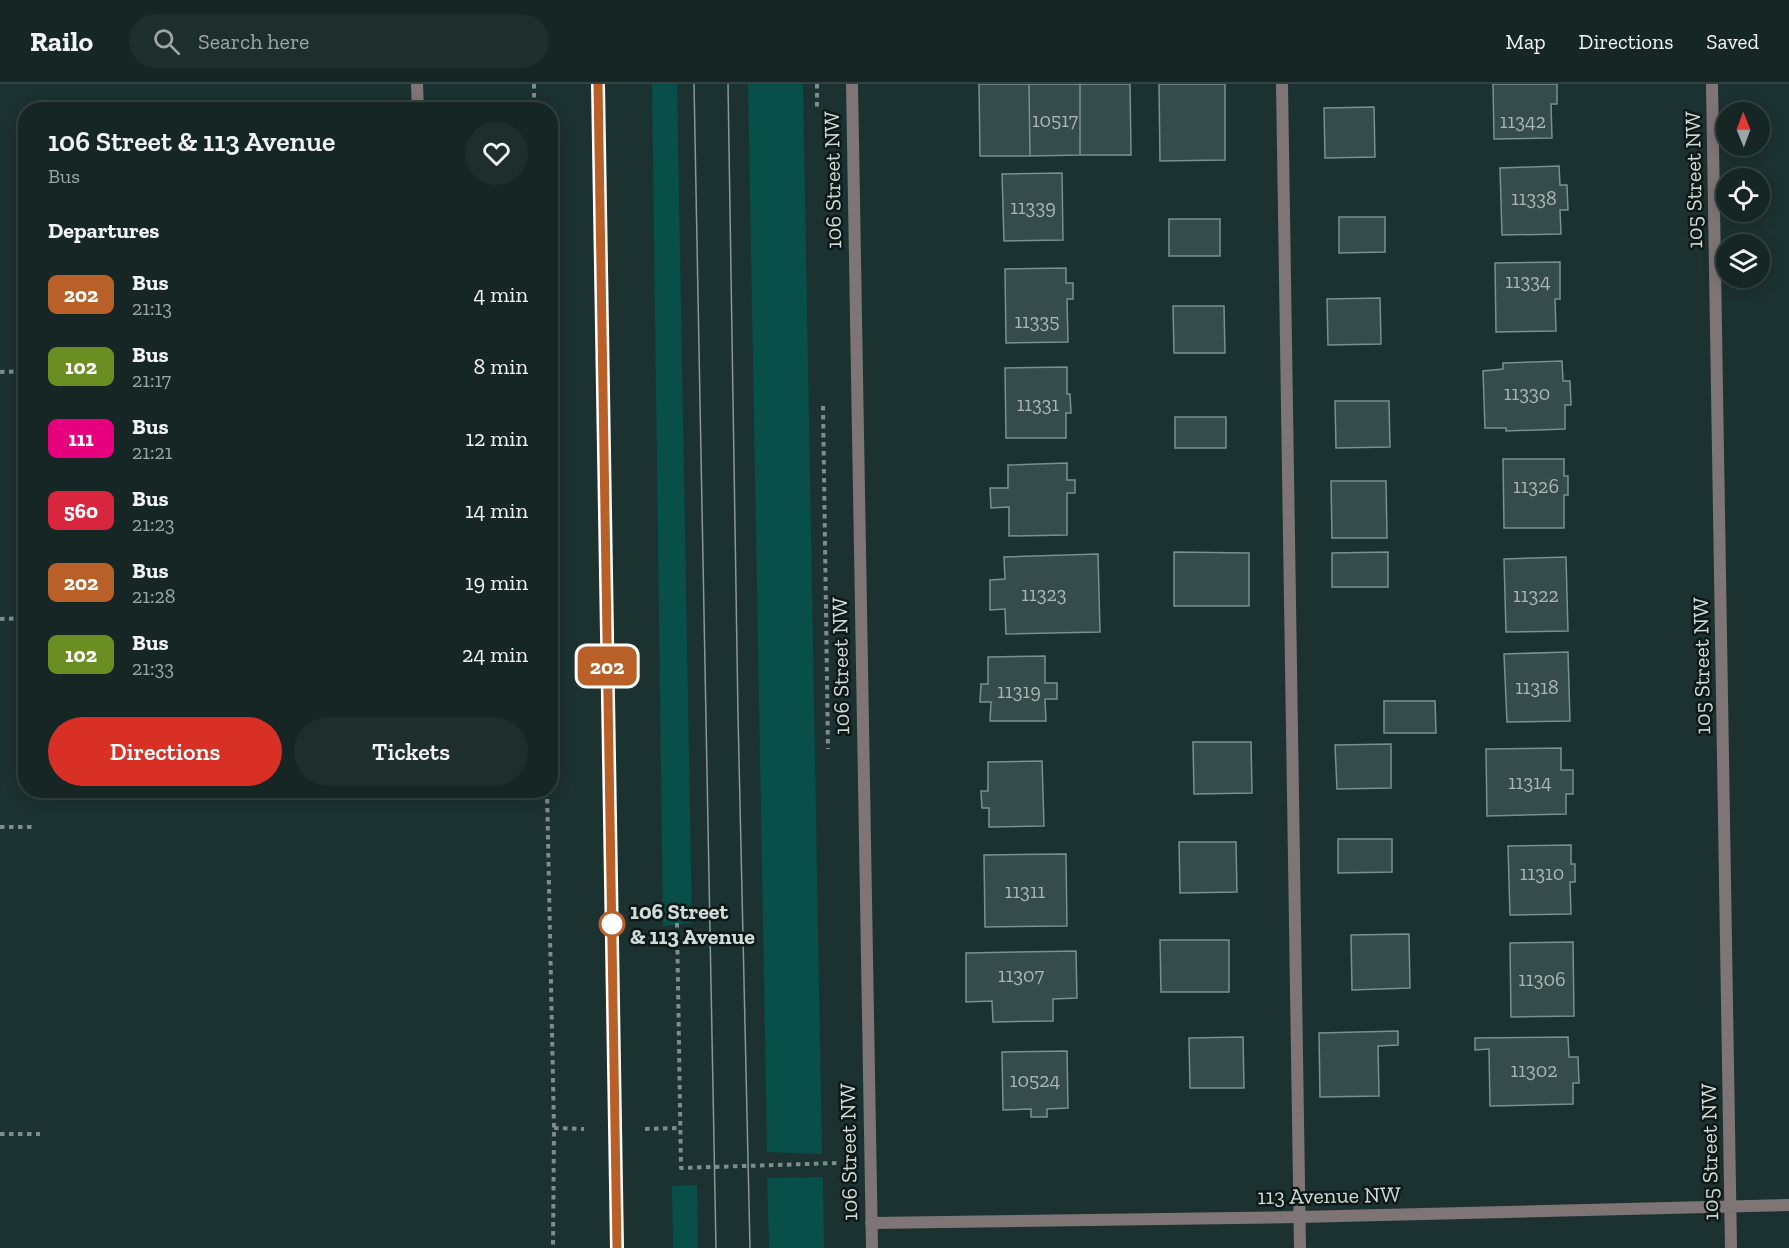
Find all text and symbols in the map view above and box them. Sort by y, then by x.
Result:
search box [129,14,549,68]
text: Railo [30,25,93,58]
icon: search [150,25,183,58]
text: Search here [198,28,309,55]
text: Map [1506,29,1546,54]
text: Directions [1579,29,1673,54]
text: Saved [1706,29,1759,54]
north arrow [1716,102,1770,156]
map controls [1716,102,1770,288]
house number: 10517 [1032,108,1079,132]
house number: 11342 [1500,109,1546,133]
street label: 106 Street NW [818,111,847,249]
street label: 105 Street NW [1679,111,1708,249]
button: heart [465,122,528,185]
text: 106 Street & 113 Avenue [48,125,335,158]
text: Bus [48,164,80,188]
button: locate [1716,168,1770,222]
house number: 11338 [1511,186,1557,210]
house number: 11339 [1010,195,1056,219]
text: Departures [48,217,159,244]
button: layers [1716,234,1770,288]
text: Bus [132,269,169,296]
house number: 11334 [1505,269,1551,293]
text: 4 min [473,281,528,308]
text: 202 [64,282,98,307]
text: 21:13 [132,296,172,320]
house number: 11335 [1014,309,1060,333]
text: Bus [132,341,169,368]
text: 8 min [473,353,528,380]
text: 102 [65,354,97,379]
text: 21:17 [132,368,171,392]
house number: 11330 [1504,381,1550,405]
house number: 11331 [1017,392,1060,416]
text: Bus [132,413,169,440]
text: 12 min [465,425,528,452]
text: 111 [68,426,94,451]
text: 21:21 [132,440,172,464]
house number: 11326 [1513,474,1559,498]
text: Bus [132,485,169,512]
text: 14 min [465,497,528,524]
text: 560 [64,498,98,523]
text: 21:23 [132,512,175,536]
text: Bus [132,557,169,584]
text: 19 min [465,569,528,596]
text: 202 [64,570,98,595]
house number: 11323 [1021,582,1067,606]
house number: 11322 [1513,583,1559,607]
text: 21:28 [132,584,176,608]
street label: 106 Street NW [826,597,855,735]
street label: 105 Street NW [1687,597,1716,735]
text: Bus [132,629,169,656]
text: 24 min [462,641,528,668]
text: 102 [65,642,97,667]
line badge: 202 [572,646,642,686]
text: 202 [590,654,624,679]
text: 21:33 [132,656,174,680]
house number: 11318 [1515,675,1559,699]
house number: 11319 [997,679,1041,703]
button: Directions [48,717,282,786]
button: Tickets [294,717,528,786]
house number: 11314 [1508,770,1552,794]
house number: 11310 [1520,861,1564,885]
house number: 11311 [1005,879,1046,903]
place label: 106 Street & 113 Avenue [630,898,755,950]
marker: 106 Street & 113 Avenue [599,911,625,937]
house number: 11307 [998,963,1045,987]
house number: 11306 [1518,967,1566,991]
house number: 11302 [1511,1058,1558,1082]
house number: 10524 [1010,1068,1060,1092]
street label: 106 Street NW [834,1083,863,1221]
street label: 105 Street NW [1695,1083,1724,1221]
street label: 113 Avenue NW [1257,1181,1401,1210]

